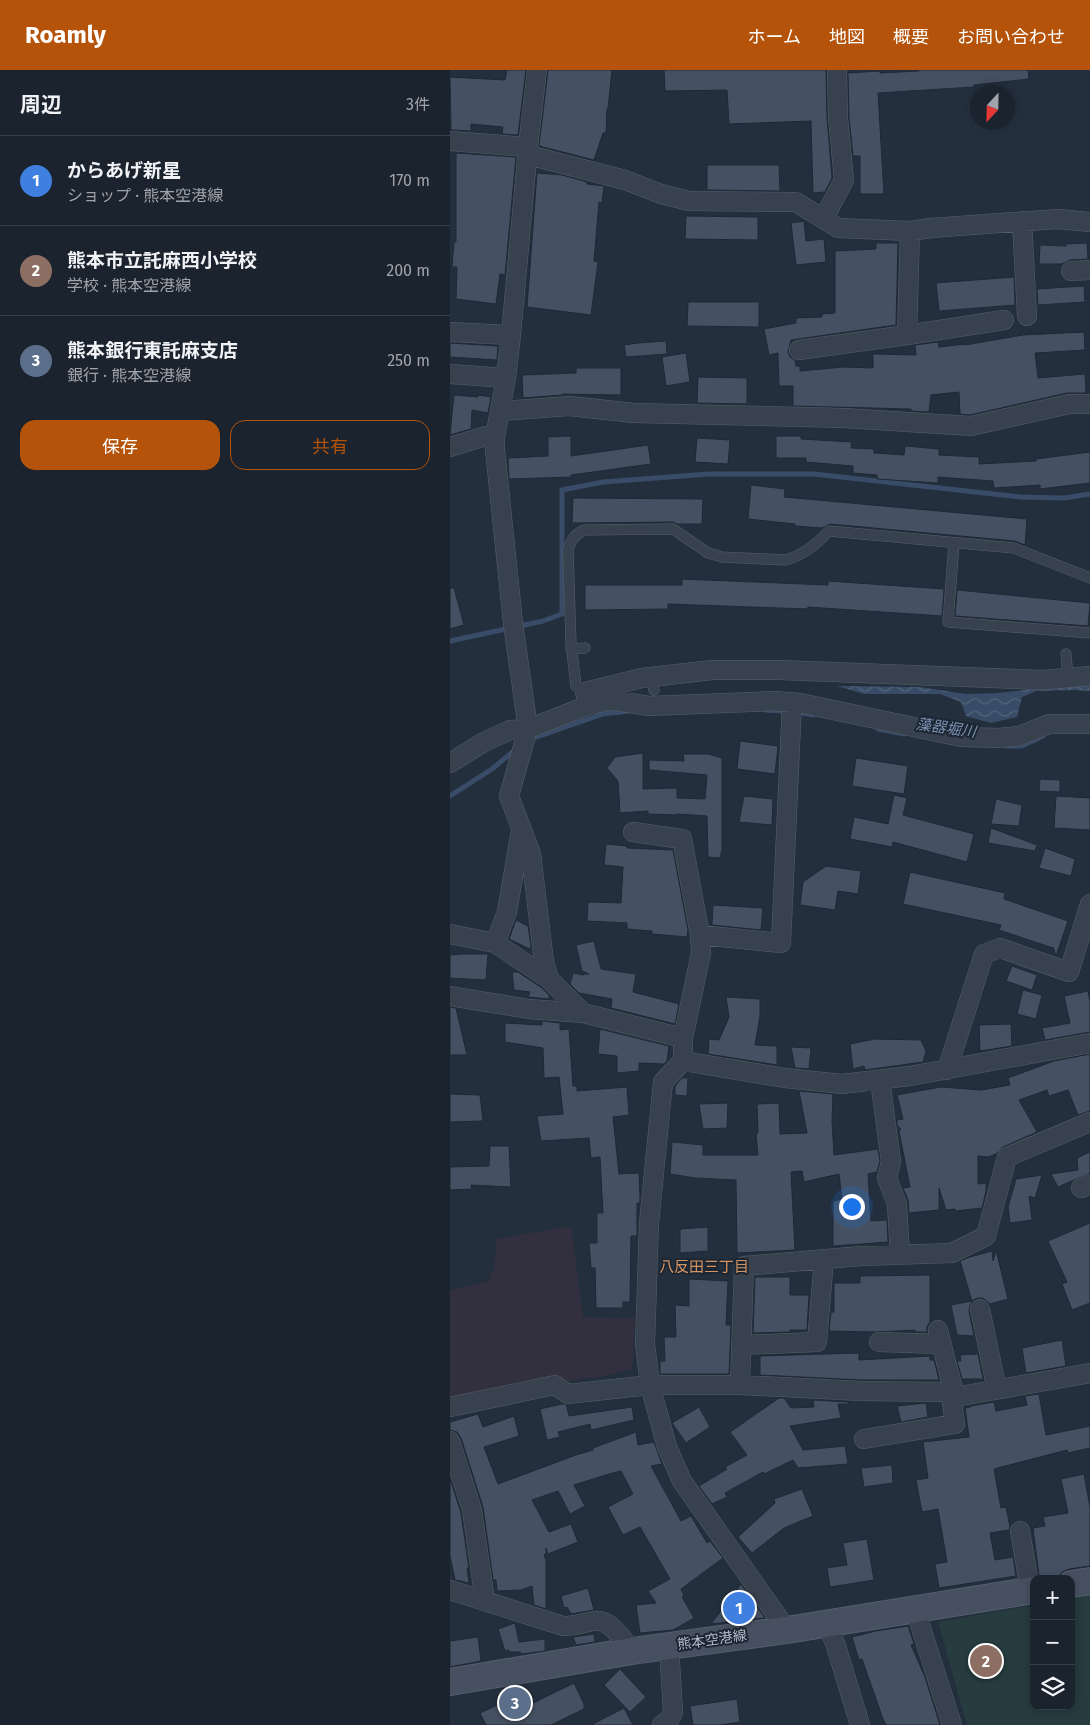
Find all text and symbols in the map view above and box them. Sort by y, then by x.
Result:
text: Roamly [25,21,106,49]
text: ホーム [748,26,801,48]
text: 地図 [829,26,865,48]
text: 概要 [893,26,929,48]
text: お問い合わせ [957,26,1065,48]
north arrow [970,85,1015,130]
text: 周辺 [20,92,62,118]
text: 3件 [406,95,430,114]
text: からあげ新星 [67,159,181,182]
text: 1 [32,171,40,190]
text: 170 m [389,171,430,190]
text: ショップ · 熊本空港線 [67,186,223,205]
text: 熊本市立託麻西小学校 [67,249,257,272]
text: 2 [32,261,40,280]
text: 200 m [386,261,430,280]
text: 学校 · 熊本空港線 [67,276,191,295]
text: 熊本銀行東託麻支店 [67,339,238,362]
text: 3 [32,351,40,370]
text: 250 m [387,351,430,370]
text: 銀行 · 熊本空港線 [67,366,191,385]
button: 保存 [20,420,220,470]
button: 共有 [230,420,430,470]
water label: 藻器堀川 [915,715,979,741]
your location [839,1194,865,1220]
district label: 八反田三丁目 [659,1258,749,1276]
map controls [1030,1575,1075,1710]
button: + [1030,1575,1075,1620]
pin: 1 [723,1589,755,1627]
button: − [1030,1620,1075,1665]
street label: 熊本空港線 [676,1627,748,1653]
pin: 2 [970,1642,1002,1680]
button: layers [1030,1665,1075,1710]
pin: 3 [499,1684,531,1722]

